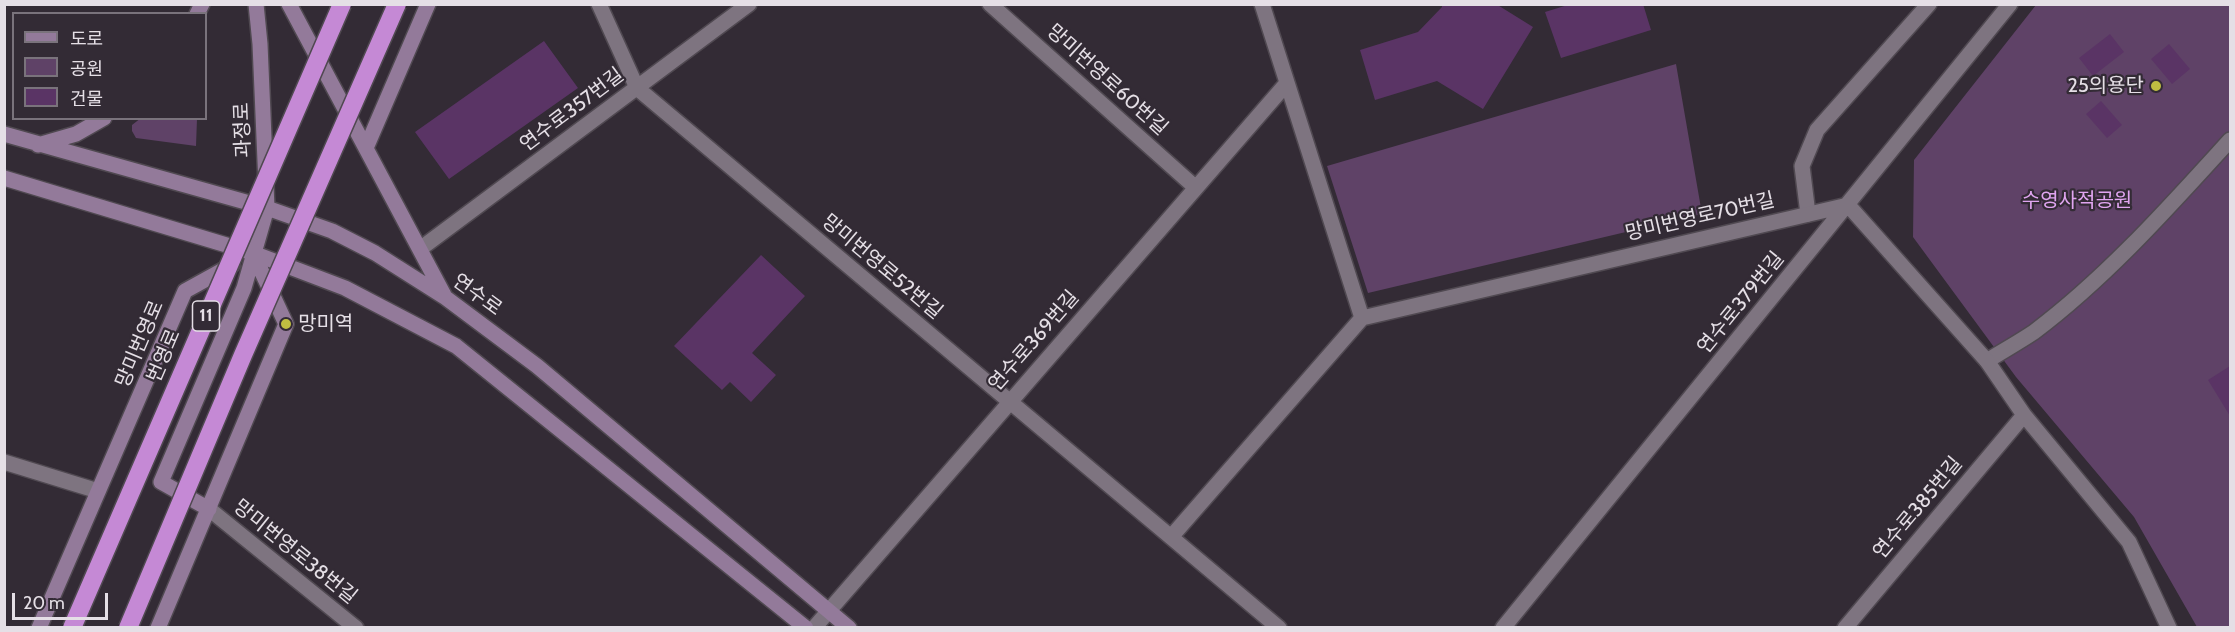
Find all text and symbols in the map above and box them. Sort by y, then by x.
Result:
legend [12,12,207,120]
street label: 망미번영로60번길 [1042,20,1172,140]
text: 도로 [70,28,103,50]
text: 공원 [70,58,103,80]
street label: 연수로357번길 [515,63,629,157]
place label: 25의용단 [2068,74,2144,98]
marker: 25의용단 [2149,79,2163,93]
text: 건물 [70,88,103,110]
street label: 과정로 [230,102,256,158]
street label: 망미번영로70번길 [1623,188,1777,246]
park label: 수영사적공원 [2022,189,2132,213]
street label: 망미번영로52번길 [817,210,947,324]
street label: 연수로379번길 [1693,247,1789,359]
street label: 연수로 [448,269,506,321]
street label: 연수로369번길 [984,286,1084,396]
street label: 망미번영로 [111,297,169,391]
road number: 11 [192,301,220,331]
place label: 망미역 [298,312,353,336]
marker: 망미역 [279,317,293,331]
street label: 번영로 [142,326,186,386]
street label: 연수로385번길 [1868,452,1968,564]
street label: 망미번영로38번길 [228,495,362,609]
scale bar [15,581,111,619]
text: 20 m [23,592,65,614]

